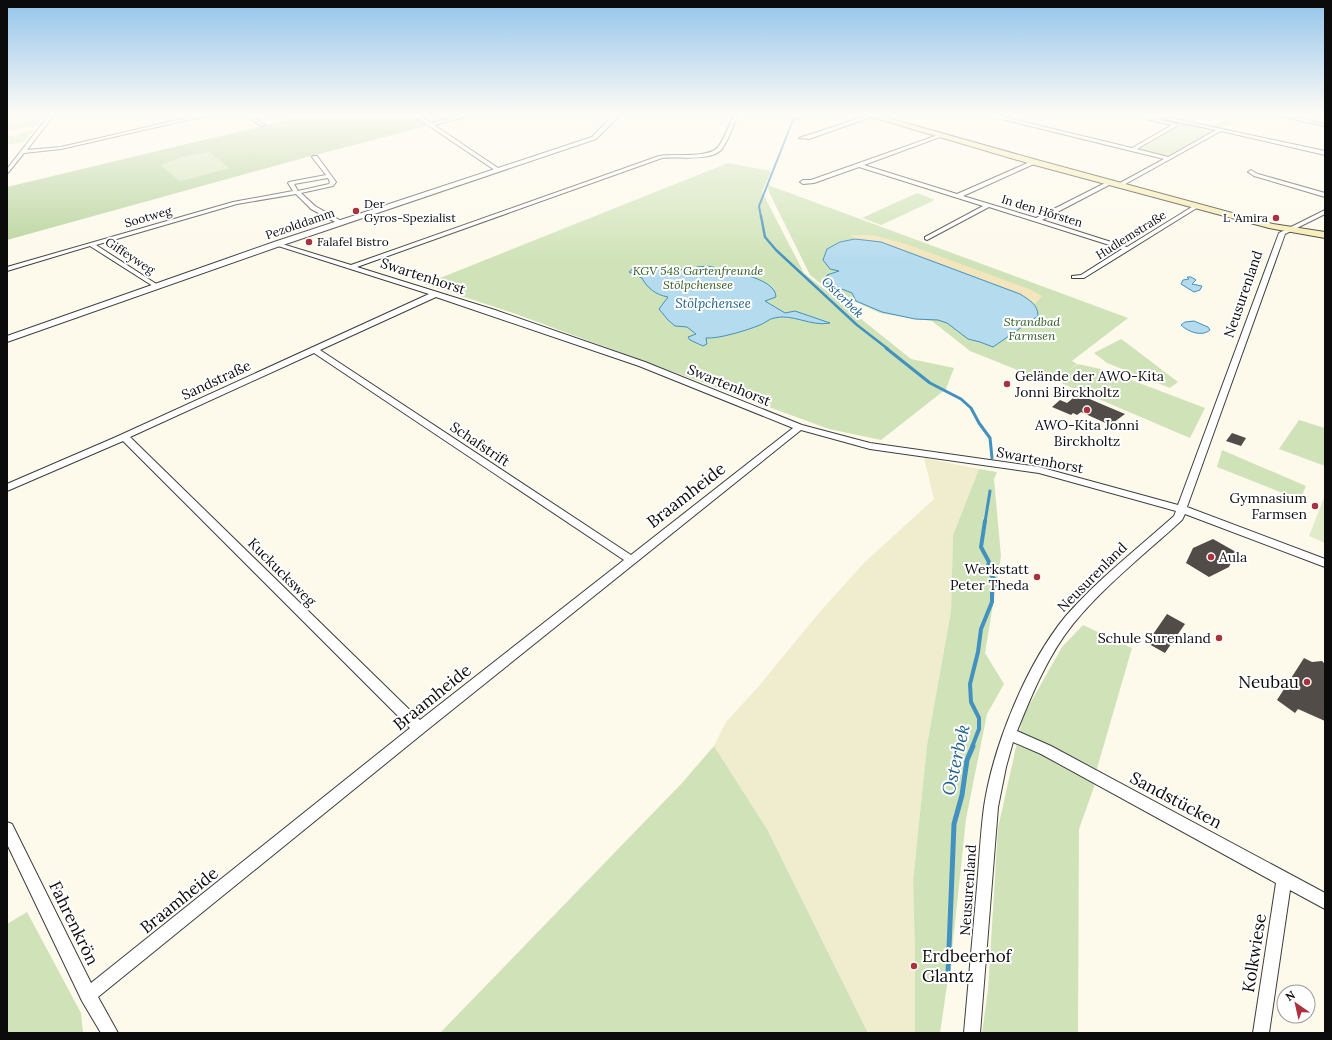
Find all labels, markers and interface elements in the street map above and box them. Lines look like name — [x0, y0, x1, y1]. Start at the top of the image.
street label: In den Hörsten — [1000, 191, 1084, 230]
place label: Der Gyros-Spezialist — [364, 196, 456, 225]
street label: Sootweg — [123, 203, 173, 230]
street label: Pezolddamm — [263, 205, 337, 242]
marker: Der Gyros-Spezialist — [351, 206, 361, 216]
street label: Hudlemstraße — [1093, 207, 1169, 262]
place label: L 'Amira — [1223, 210, 1268, 225]
marker: L 'Amira — [1271, 213, 1281, 223]
street label: Giffeyweg — [103, 234, 158, 277]
place label: Falafel Bistro — [317, 234, 389, 249]
marker: Falafel Bistro — [304, 237, 314, 247]
street label: Neusurenland — [1220, 248, 1266, 340]
street label: Swartenhorst — [378, 254, 468, 298]
park label: KGV 548 Gartenfreunde Stölpchensee — [633, 263, 764, 292]
water label: Osterbek — [818, 273, 868, 322]
water label: Stölpchensee — [675, 295, 751, 312]
park label: Strandbad Farmsen — [1004, 314, 1061, 343]
street label: Sandstraße — [179, 356, 254, 404]
street label: Swartenhorst — [685, 360, 774, 410]
place label: Gelände der AWO-Kita Jonni Birckholtz — [1014, 367, 1164, 401]
marker: Gelände der AWO-Kita Jonni Birckholtz — [1002, 379, 1012, 389]
marker: AWO-Kita Jonni Birckholtz — [1082, 405, 1092, 415]
place label: AWO-Kita Jonni Birckholtz — [1034, 416, 1139, 450]
street label: Schafstrift — [447, 418, 514, 471]
street label: Swartenhorst — [995, 443, 1086, 477]
street label: Braamheide — [642, 457, 730, 533]
place label: Gymnasium Farmsen — [1229, 489, 1307, 523]
marker: Gymnasium Farmsen — [1310, 501, 1320, 511]
street label: Kuckucksweg — [244, 534, 320, 610]
street label: Neusurenland — [1053, 538, 1131, 616]
place label: Aula — [1218, 548, 1247, 566]
marker: Aula — [1206, 552, 1216, 562]
place label: Werkstatt Peter Theda — [950, 560, 1030, 594]
marker: Werkstatt Peter Theda — [1032, 572, 1042, 582]
place label: Schule Surenland — [1098, 629, 1211, 647]
marker: Schule Surenland — [1214, 633, 1224, 643]
street label: Braamheide — [389, 659, 475, 735]
place label: Neubau — [1238, 671, 1299, 693]
marker: Neubau — [1302, 677, 1312, 687]
water label: Osterbek — [936, 722, 975, 798]
street label: Sandstücken — [1126, 767, 1226, 833]
street label: Neusurenland — [956, 844, 980, 936]
street label: Braamheide — [136, 862, 222, 938]
street label: Fahrenkrön — [44, 877, 104, 969]
street label: Kolkwiese — [1237, 912, 1271, 994]
place label: Erdbeerhof Glantz — [922, 945, 1013, 987]
marker: Erdbeerhof Glantz — [909, 961, 919, 971]
north arrow — [1276, 984, 1316, 1024]
text: N — [1283, 987, 1298, 1004]

